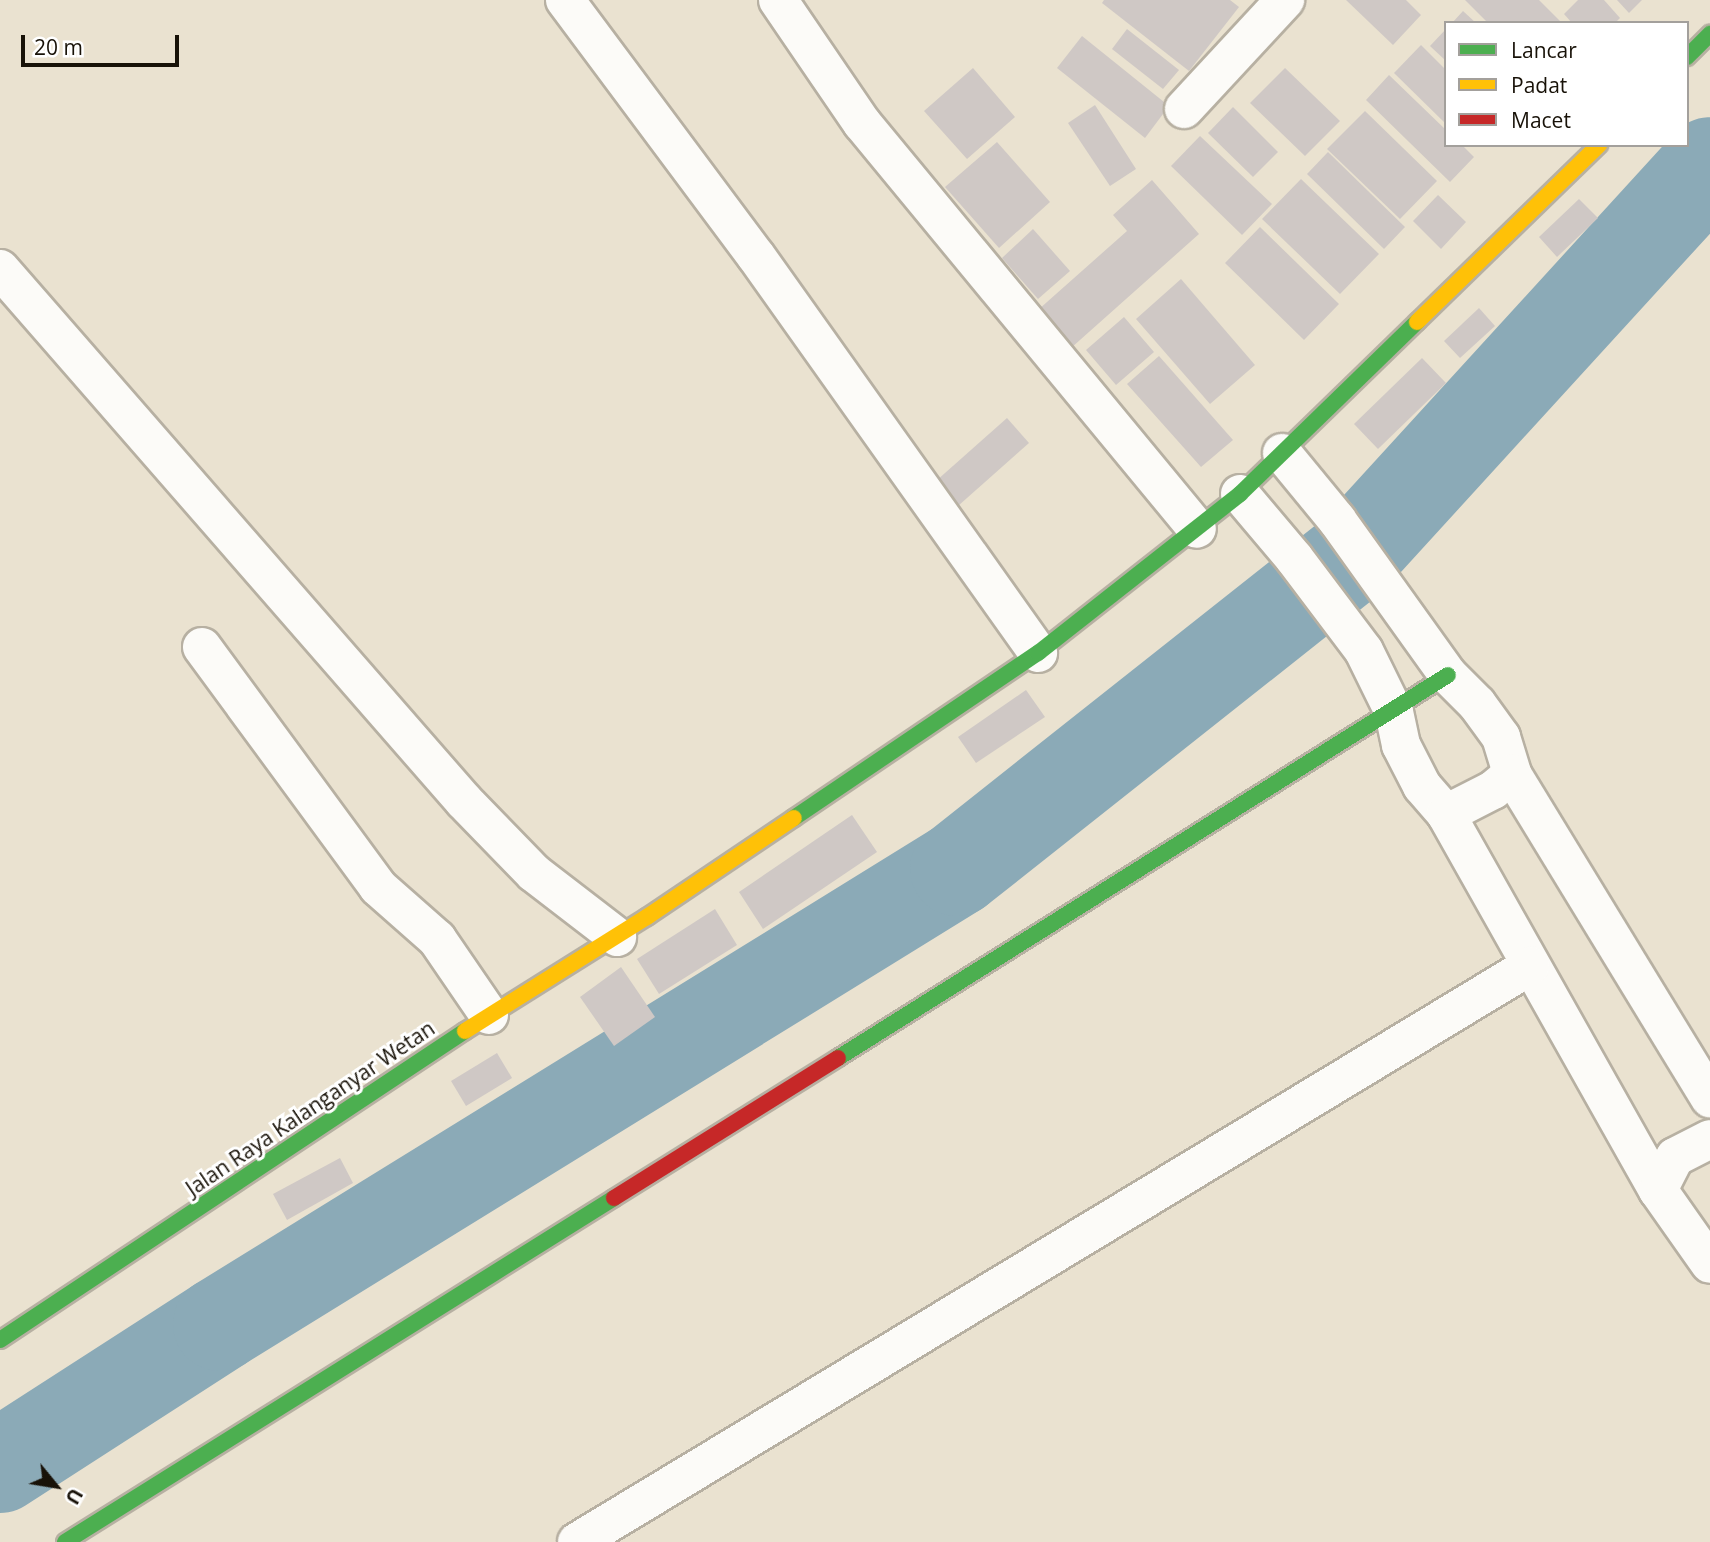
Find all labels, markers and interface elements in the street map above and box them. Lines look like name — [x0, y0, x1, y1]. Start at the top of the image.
scale bar — [24, 21, 182, 65]
legend — [1444, 21, 1689, 147]
text: 20 m — [34, 33, 83, 61]
text: Lancar — [1511, 36, 1577, 64]
text: Padat — [1511, 71, 1567, 99]
text: Macet — [1511, 106, 1571, 134]
street label: Jalan Raya Kalanganyar Wetan — [181, 1015, 439, 1201]
north arrow — [21, 1451, 91, 1521]
text: U — [59, 1484, 89, 1509]

